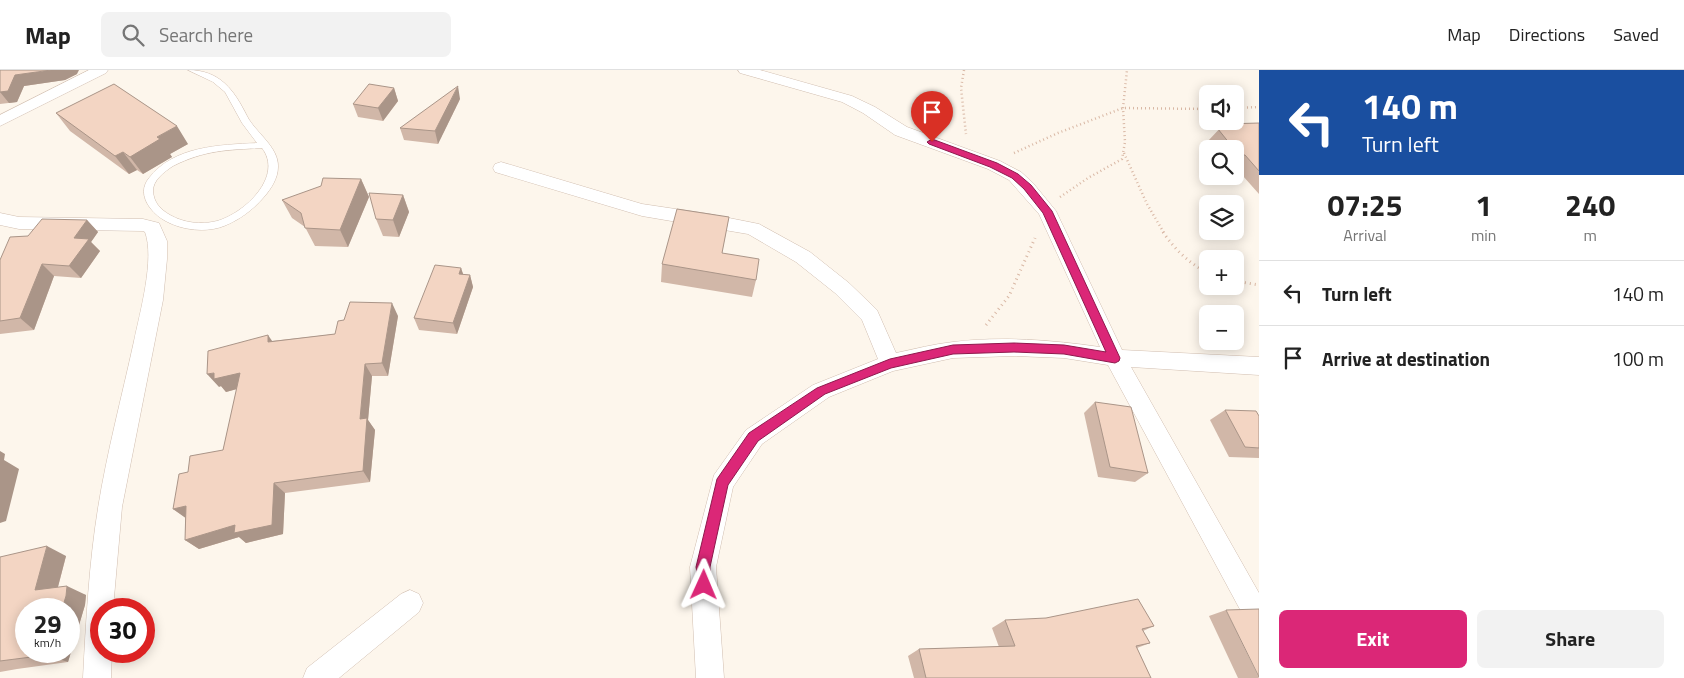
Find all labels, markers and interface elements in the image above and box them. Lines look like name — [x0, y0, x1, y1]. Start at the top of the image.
search box — [101, 12, 451, 57]
text: Map — [25, 17, 71, 53]
text: Search here — [159, 20, 253, 49]
icon: search — [119, 21, 147, 49]
text: Map — [1447, 21, 1481, 48]
text: Directions — [1509, 21, 1585, 48]
text: Saved — [1613, 21, 1659, 48]
text: 140 m — [1362, 79, 1458, 133]
map controls — [1199, 85, 1244, 350]
button: sound — [1199, 85, 1244, 130]
icon: left — [1279, 90, 1344, 155]
pin — [911, 91, 953, 142]
icon: arrive — [918, 98, 946, 126]
text: Turn left — [1362, 127, 1439, 161]
button: search — [1199, 140, 1244, 185]
text: 07:25 — [1328, 182, 1402, 228]
text: 1 — [1475, 182, 1492, 228]
text: 240 — [1565, 182, 1615, 228]
button: layers — [1199, 195, 1244, 240]
text: Arrival — [1343, 223, 1387, 247]
text: min — [1471, 223, 1496, 247]
text: m — [1584, 223, 1597, 247]
button: + — [1199, 250, 1244, 295]
icon: left — [1279, 279, 1307, 307]
text: Turn left — [1322, 279, 1392, 308]
text: 140 m — [1612, 279, 1664, 308]
button: − — [1199, 305, 1244, 350]
icon: arrive — [1279, 344, 1307, 372]
text: Arrive at destination — [1322, 344, 1490, 373]
text: 100 m — [1612, 344, 1664, 373]
position arrow — [677, 558, 729, 610]
speed limit sign: 30 — [90, 598, 155, 663]
text: 29 — [33, 605, 62, 643]
button: Exit — [1279, 610, 1467, 668]
button: Share — [1477, 610, 1664, 668]
text: km/h — [34, 633, 61, 652]

